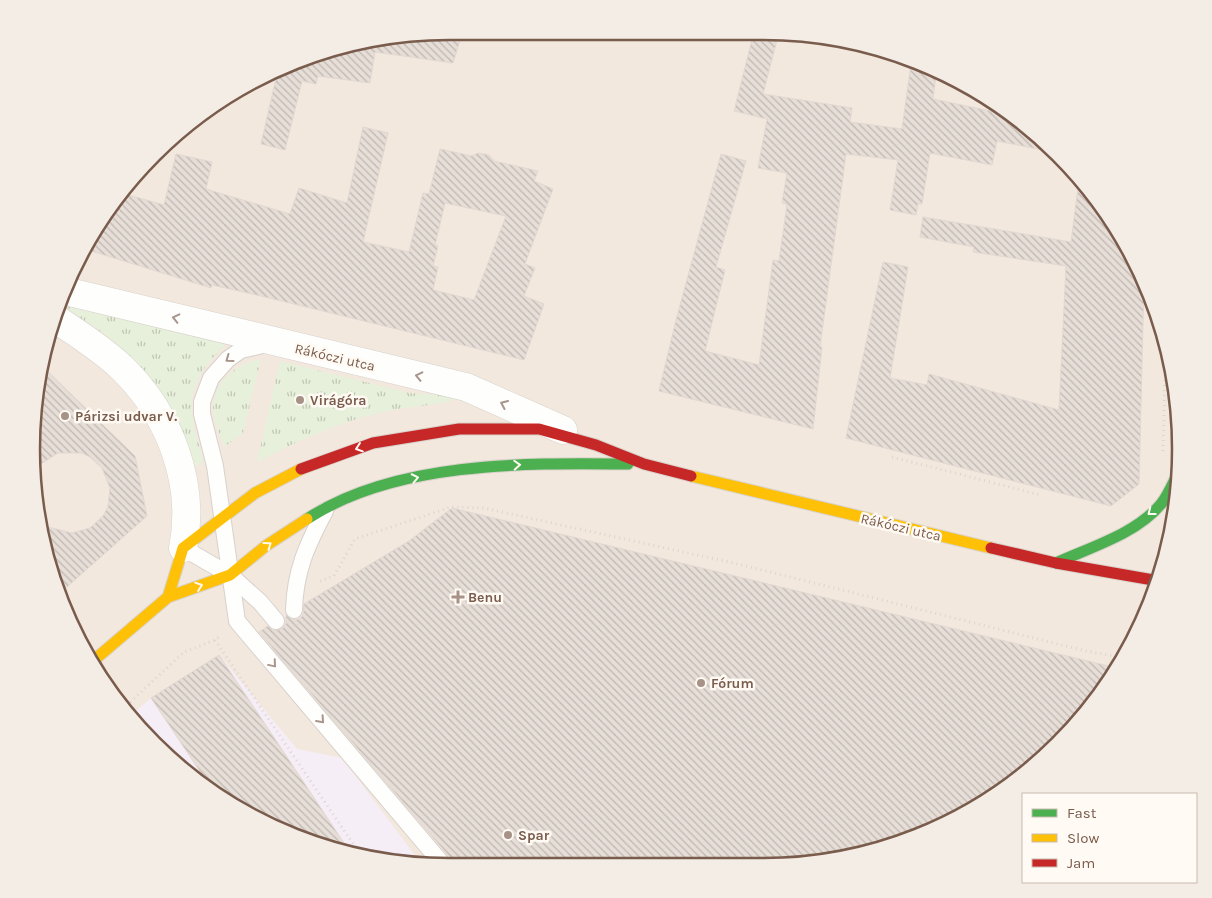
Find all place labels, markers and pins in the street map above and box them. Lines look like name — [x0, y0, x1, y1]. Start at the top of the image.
place label: Virágóra — [310, 392, 366, 409]
marker: Virágóra — [294, 394, 306, 406]
place label: Párizsi udvar V. — [75, 408, 177, 425]
marker: Párizsi udvar V. — [59, 410, 71, 422]
place label: Benu — [468, 589, 502, 606]
marker: Benu — [452, 591, 464, 603]
place label: Fórum — [711, 675, 754, 692]
marker: Fórum — [695, 677, 707, 689]
place label: Spar — [518, 827, 550, 844]
marker: Spar — [502, 829, 514, 841]

